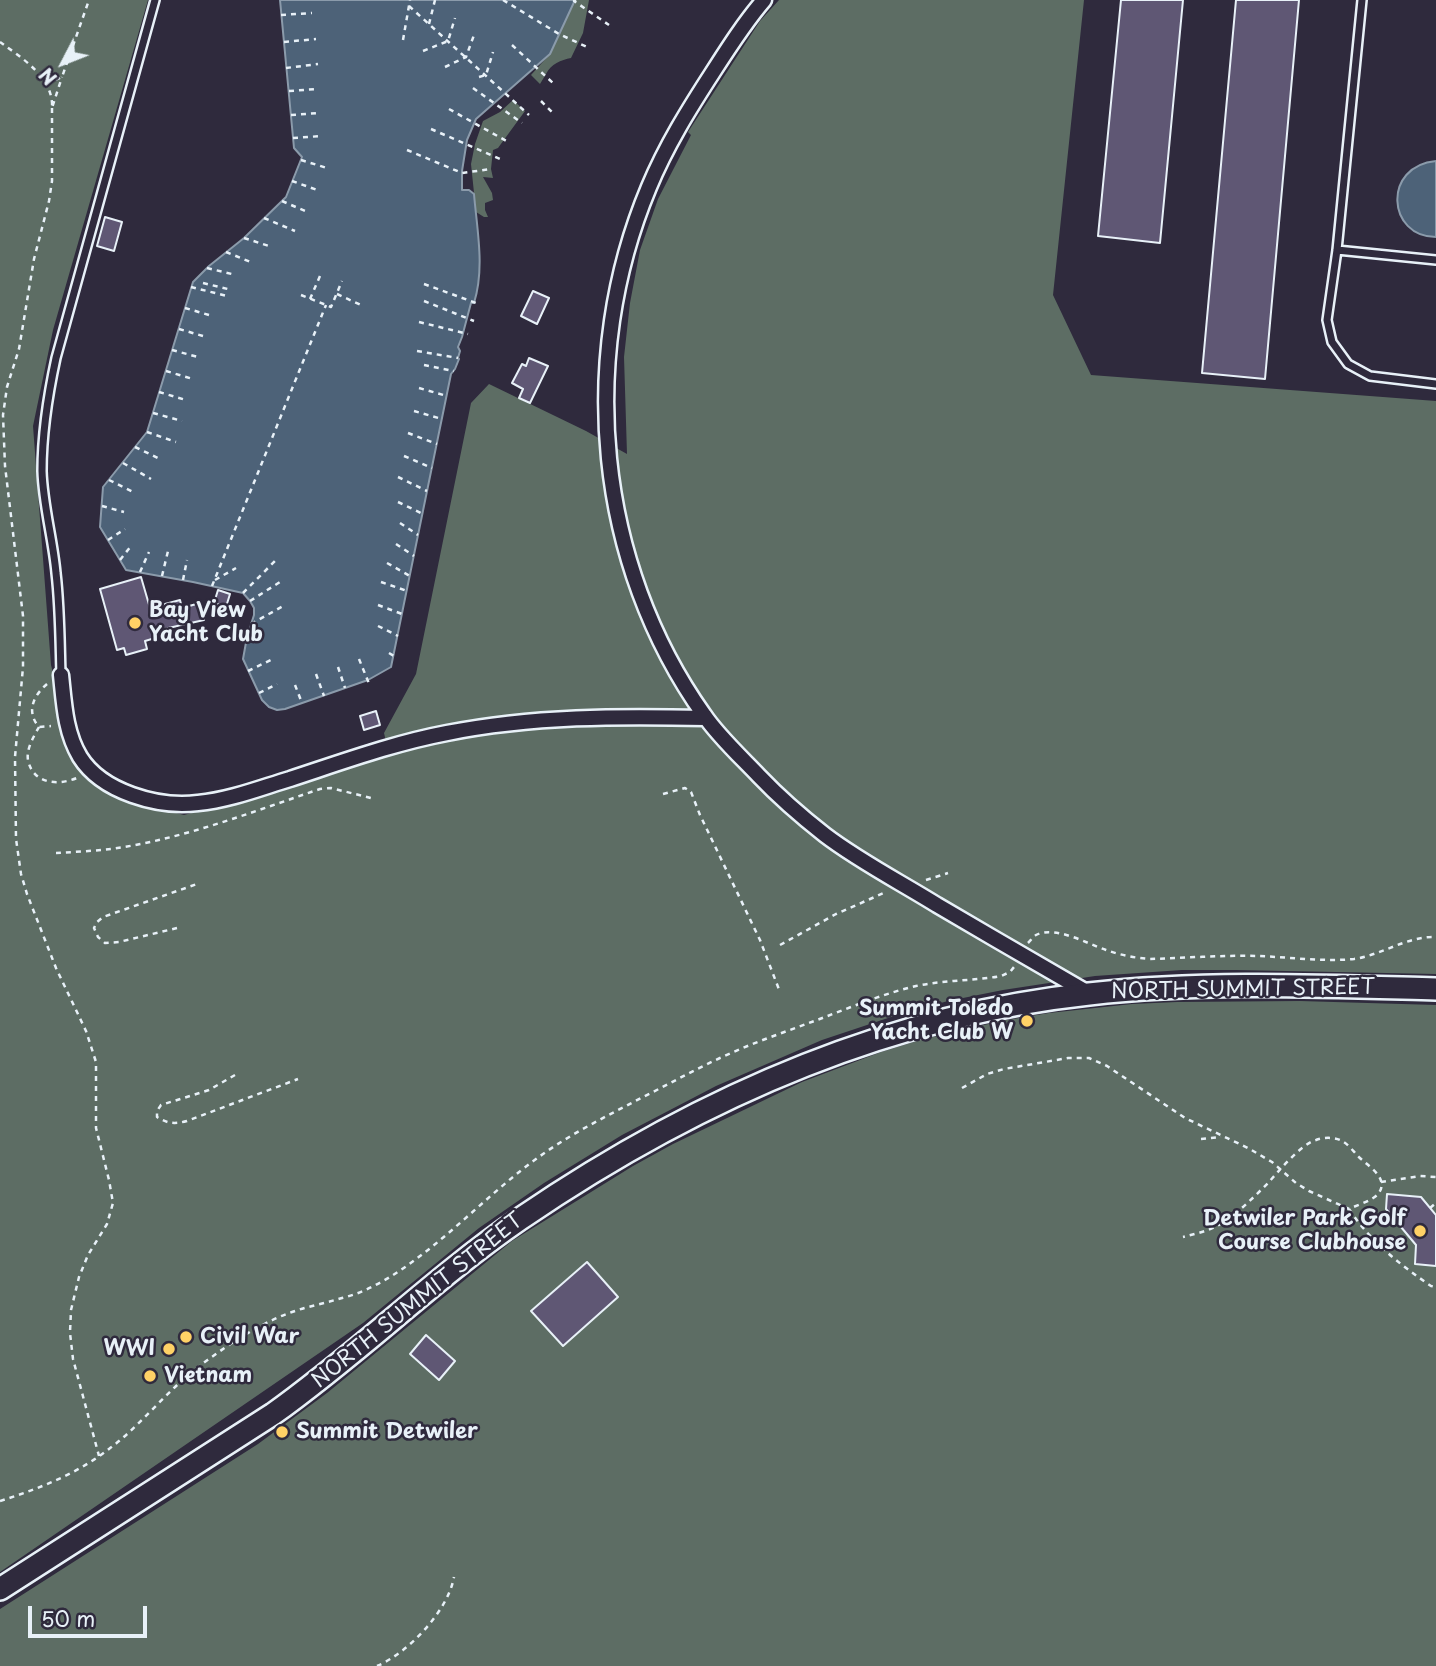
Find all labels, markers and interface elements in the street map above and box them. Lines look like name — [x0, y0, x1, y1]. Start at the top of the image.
north arrow — [28, 28, 98, 98]
text: N — [32, 62, 63, 92]
place label: Bay View Yacht Club — [149, 598, 263, 648]
marker: Bay View Yacht Club — [127, 615, 143, 631]
street label: NORTH SUMMIT STREET — [1111, 975, 1375, 1005]
place label: Summit Toledo Yacht Club W — [859, 996, 1013, 1046]
marker: Summit Toledo Yacht Club W — [1019, 1013, 1035, 1029]
place label: Detwiler Park Golf Course Clubhouse — [1203, 1206, 1406, 1256]
street label: NORTH SUMMIT STREET — [308, 1208, 528, 1394]
marker: Detwiler Park Golf Course Clubhouse — [1412, 1223, 1428, 1239]
place label: Civil War — [200, 1324, 299, 1350]
marker: Civil War — [178, 1329, 194, 1345]
place label: WWI — [104, 1336, 155, 1362]
marker: WWI — [161, 1341, 177, 1357]
place label: Vietnam — [164, 1363, 252, 1389]
marker: Vietnam — [142, 1368, 158, 1384]
place label: Summit Detwiler — [296, 1419, 478, 1445]
marker: Summit Detwiler — [274, 1424, 290, 1440]
scale bar — [32, 1592, 150, 1636]
text: 50 m — [41, 1602, 95, 1634]

